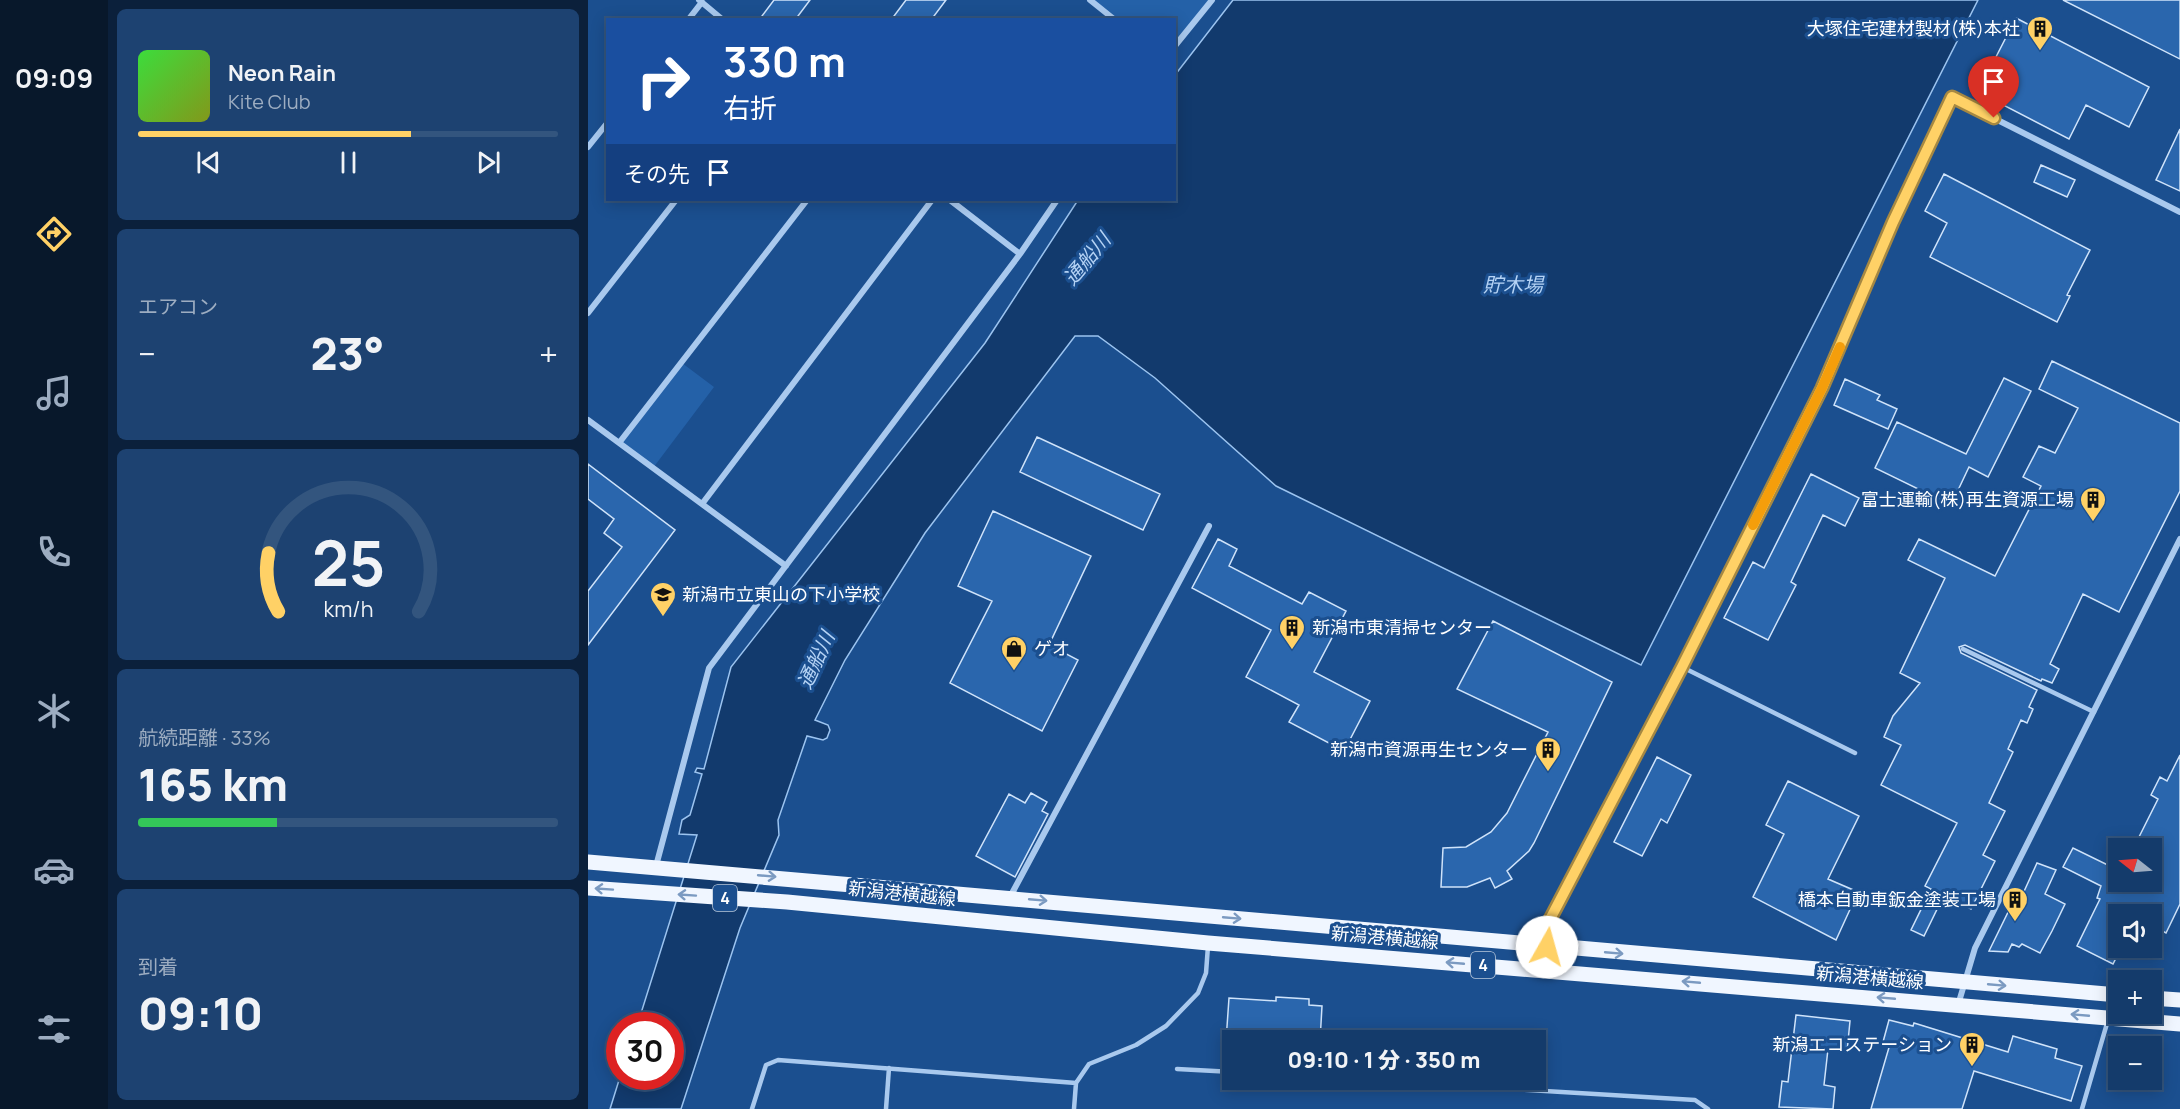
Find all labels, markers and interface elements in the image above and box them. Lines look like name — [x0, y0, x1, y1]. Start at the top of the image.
building icon: 大塚住宅建材製材(株)本社 — [2025, 14, 2055, 52]
place label: 大塚住宅建材製材(株)本社 — [1807, 16, 2020, 40]
text: 330 m — [723, 32, 846, 90]
icon: right — [624, 42, 702, 120]
pin — [1968, 56, 2019, 118]
text: Neon Rain — [228, 58, 336, 88]
text: 09:09 — [15, 59, 93, 96]
icon: arrive — [1977, 65, 2010, 98]
text: Kite Club — [228, 88, 311, 115]
text: 右折 — [723, 89, 777, 126]
icon: previous — [192, 146, 225, 179]
icon: pause — [332, 146, 365, 179]
icon: next — [472, 146, 505, 179]
icon: arrive — [702, 156, 735, 189]
text: その先 — [624, 159, 690, 189]
icon: directions — [33, 213, 75, 255]
water label: 通船川 — [1057, 225, 1118, 290]
water label: 貯木場 — [1483, 271, 1545, 298]
text: エアコン — [138, 293, 218, 320]
text: 23° — [310, 322, 384, 384]
text: − — [138, 331, 156, 376]
text: + — [539, 331, 558, 376]
icon: music — [33, 372, 75, 414]
building icon: 富士運輸(株)再生資源工場 — [2078, 485, 2108, 523]
place label: 富士運輸(株)再生資源工場 — [1861, 487, 2074, 511]
text: 25 — [311, 519, 385, 605]
icon: phone — [33, 531, 75, 573]
school or university icon: 新潟市立東山の下小学校 — [648, 580, 678, 618]
place label: 新潟市立東山の下小学校 — [682, 582, 880, 606]
text: km/h — [323, 594, 373, 623]
building icon: 新潟市東清掃センター — [1277, 613, 1307, 651]
place label: 新潟市東清掃センター — [1312, 615, 1492, 639]
water label: 通船川 — [791, 625, 841, 693]
shop icon: ゲオ — [999, 634, 1029, 672]
place label: ゲオ — [1034, 636, 1070, 660]
icon: climate — [33, 690, 75, 732]
text: 航続距離 · 33% — [138, 724, 271, 751]
building icon: 新潟市資源再生センター — [1533, 735, 1563, 773]
place label: 新潟市資源再生センター — [1330, 737, 1528, 761]
text: 165 km — [138, 753, 288, 815]
north arrow — [2108, 838, 2162, 892]
map controls — [2108, 838, 2162, 1090]
icon: car — [33, 849, 75, 891]
one-way arrow — [757, 871, 777, 882]
street label: 新潟港横越線 — [847, 875, 957, 911]
one-way arrow — [595, 883, 615, 894]
road number: 4 — [713, 885, 737, 911]
building icon: 橋本自動車鈑金塗装工場 — [2000, 885, 2030, 923]
place label: 橋本自動車鈑金塗装工場 — [1798, 887, 1996, 911]
one-way arrow — [678, 889, 697, 900]
one-way arrow — [1027, 895, 1047, 906]
button: sound — [2108, 904, 2162, 958]
one-way arrow — [1221, 913, 1241, 924]
position arrow — [1515, 915, 1579, 979]
street label: 新潟港横越線 — [1330, 920, 1440, 954]
one-way arrow — [1604, 948, 1624, 959]
road number: 4 — [1471, 952, 1495, 978]
text: 到着 — [138, 953, 178, 980]
one-way arrow — [1446, 957, 1466, 968]
street label: 新潟港横越線 — [1815, 960, 1925, 994]
button: + — [2108, 970, 2162, 1024]
one-way arrow — [1682, 976, 1702, 987]
one-way arrow — [1987, 980, 2006, 991]
text: 09:10 — [138, 982, 263, 1044]
one-way arrow — [1876, 993, 1896, 1004]
icon: filters — [33, 1008, 75, 1050]
one-way arrow — [2070, 1009, 2090, 1020]
speed limit sign: 30 — [606, 1012, 684, 1090]
building icon: 新潟エコステーション — [1957, 1030, 1987, 1068]
place label: 新潟エコステーション — [1772, 1032, 1952, 1056]
button: − — [2108, 1036, 2162, 1090]
text: 09:10 · 1 分 · 350 m — [1288, 1045, 1480, 1075]

